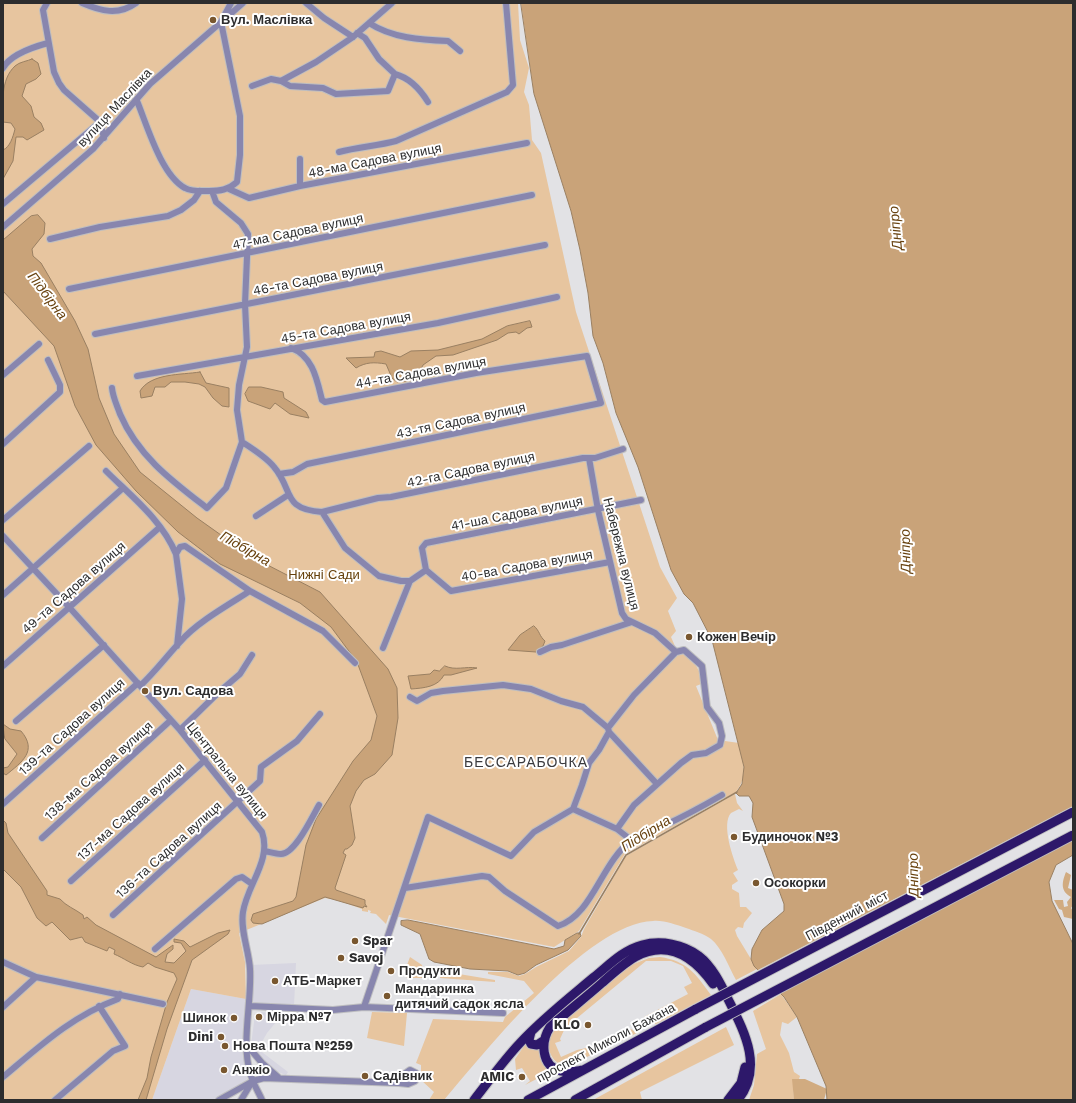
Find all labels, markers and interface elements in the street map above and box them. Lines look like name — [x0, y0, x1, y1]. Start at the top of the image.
place label: Вул. Маслівка — [221, 12, 312, 28]
marker: Вул. Маслівка — [208, 15, 218, 25]
street label: вулиця Маслівка — [75, 65, 155, 151]
street label: 48-ма Садова вулиця — [307, 140, 443, 182]
water label: Дніпро — [886, 205, 906, 251]
street label: 47-ма Садова вулиця — [231, 211, 365, 253]
street label: 46-та Садова вулиця — [252, 259, 384, 299]
water label: Підбірна — [24, 269, 70, 323]
street label: 45-та Садова вулиця — [280, 309, 412, 347]
street label: 44-та Садова вулиця — [355, 354, 487, 392]
street label: 43-тя Садова вулиця — [395, 400, 527, 442]
street label: 42-га Садова вулиця — [406, 449, 536, 491]
street label: 41-ша Садова вулиця — [450, 494, 584, 534]
street label: Набережна вулиця — [600, 496, 642, 612]
water label: Підбірна — [217, 528, 273, 570]
water label: Дніпро — [897, 529, 915, 573]
street label: 49-та Садова вулиця — [19, 539, 129, 637]
street label: 40-ва Садова вулиця — [460, 547, 594, 585]
park label: Нижні Сади — [288, 567, 360, 583]
place label: Кожен Вечір — [697, 629, 776, 645]
marker: Кожен Вечір — [684, 632, 694, 642]
street label: 139-та Садова вулиця — [16, 675, 128, 779]
place label: Вул. Садова — [153, 683, 233, 699]
marker: Вул. Садова — [140, 686, 150, 696]
street label: 138-ма Садова вулиця — [42, 718, 156, 824]
street label: Центральна вулиця — [183, 720, 271, 822]
district label: БЕССАРАБОЧКА — [464, 755, 588, 771]
street label: 137-ма Садова вулиця — [74, 760, 188, 864]
street label: 136-та Садова вулиця — [113, 798, 225, 902]
water label: Підбірна — [618, 812, 674, 856]
place label: Будиночок №3 — [742, 829, 838, 845]
marker: Будиночок №3 — [729, 832, 739, 842]
water label: Дніпро — [905, 853, 923, 897]
place label: Осокорки — [764, 875, 826, 891]
marker: Осокорки — [751, 878, 761, 888]
street label: Південний міст — [803, 888, 891, 944]
place label: Spar — [363, 933, 393, 949]
marker: Spar — [350, 936, 360, 946]
place label: Savoj — [349, 950, 383, 966]
marker: Savoj — [336, 953, 346, 963]
place label: Продукти — [399, 963, 461, 979]
marker: Продукти — [386, 966, 396, 976]
place label: АТБ-Маркет — [283, 973, 362, 989]
marker: АТБ-Маркет — [270, 976, 280, 986]
place label: Мандаринка дитячий садок ясла — [395, 981, 524, 1012]
marker: Мандаринка дитячий садок ясла — [382, 991, 392, 1001]
street label: проспект Миколи Бажана — [534, 1000, 678, 1086]
place label: Мірра №7 — [267, 1009, 331, 1025]
place label: Шинок — [183, 1010, 226, 1026]
marker: Мірра №7 — [254, 1012, 264, 1022]
marker: Шинок — [229, 1013, 239, 1023]
place label: KLO — [554, 1017, 580, 1033]
marker: KLO — [583, 1020, 593, 1030]
place label: Dini — [188, 1029, 213, 1045]
marker: Dini — [216, 1032, 226, 1042]
place label: Нова Пошта №259 — [233, 1038, 353, 1054]
marker: Нова Пошта №259 — [220, 1041, 230, 1051]
place label: Анжіо — [232, 1062, 270, 1078]
marker: Анжіо — [219, 1065, 229, 1075]
place label: Садівник — [373, 1068, 432, 1084]
place label: AMIC — [480, 1069, 514, 1085]
marker: Садівник — [360, 1071, 370, 1081]
marker: AMIC — [517, 1072, 527, 1082]

